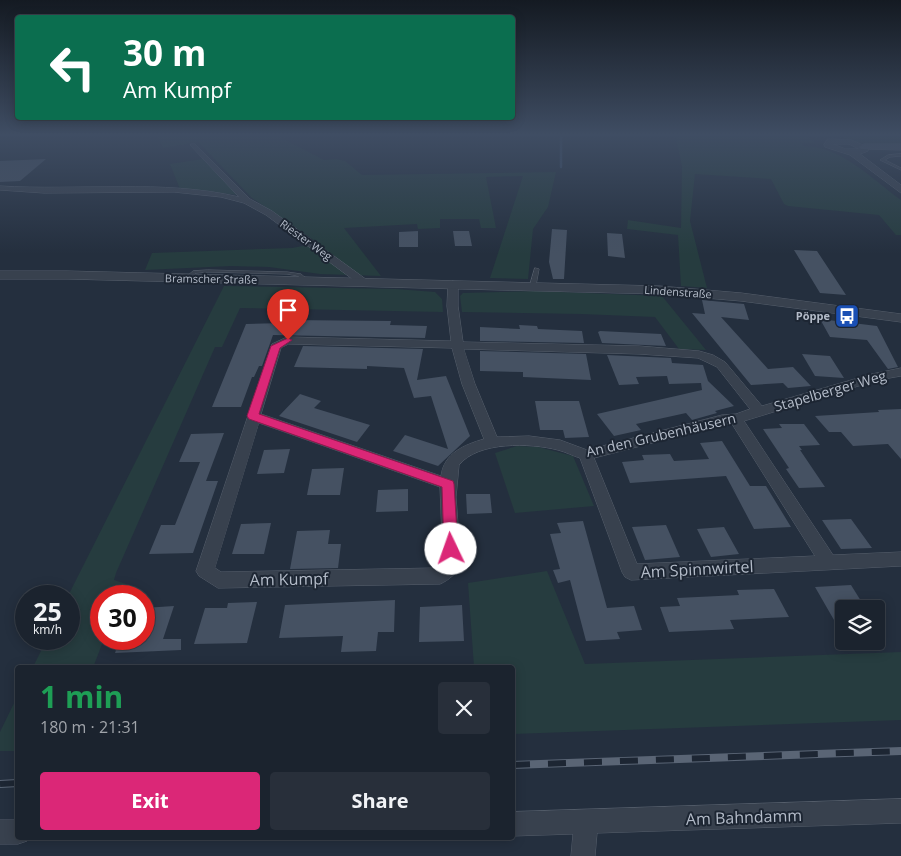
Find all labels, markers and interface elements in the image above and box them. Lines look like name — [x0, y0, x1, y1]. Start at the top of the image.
text: 30 m — [123, 29, 206, 76]
icon: left — [40, 35, 105, 100]
text: Am Kumpf — [123, 74, 231, 104]
street label: Riester Weg — [277, 216, 335, 264]
street label: Bramscher Straße — [165, 270, 257, 287]
street label: Lindenstraße — [644, 282, 712, 301]
pin — [267, 289, 309, 340]
icon: arrive — [274, 296, 302, 324]
bus stop icon: Pöppe — [834, 303, 860, 329]
place label: Pöppe — [796, 308, 830, 323]
street label: Stapelberger Weg — [772, 365, 888, 416]
street label: An den Grubenhäusern — [584, 408, 738, 461]
position arrow — [424, 522, 476, 574]
street label: Am Spinnwirtel — [640, 555, 754, 583]
street label: Am Kumpf — [249, 567, 330, 591]
speed limit sign: 30 — [90, 585, 155, 650]
text: 25 — [33, 594, 62, 628]
map controls — [835, 600, 885, 650]
button: layers — [835, 600, 885, 650]
text: km/h — [33, 621, 62, 638]
text: 1 min — [40, 676, 123, 717]
button: close — [438, 682, 490, 734]
text: 180 m · 21:31 — [40, 716, 140, 738]
button: Exit — [40, 772, 260, 830]
button: Share — [270, 772, 490, 830]
street label: Am Bahndamm — [686, 804, 802, 830]

